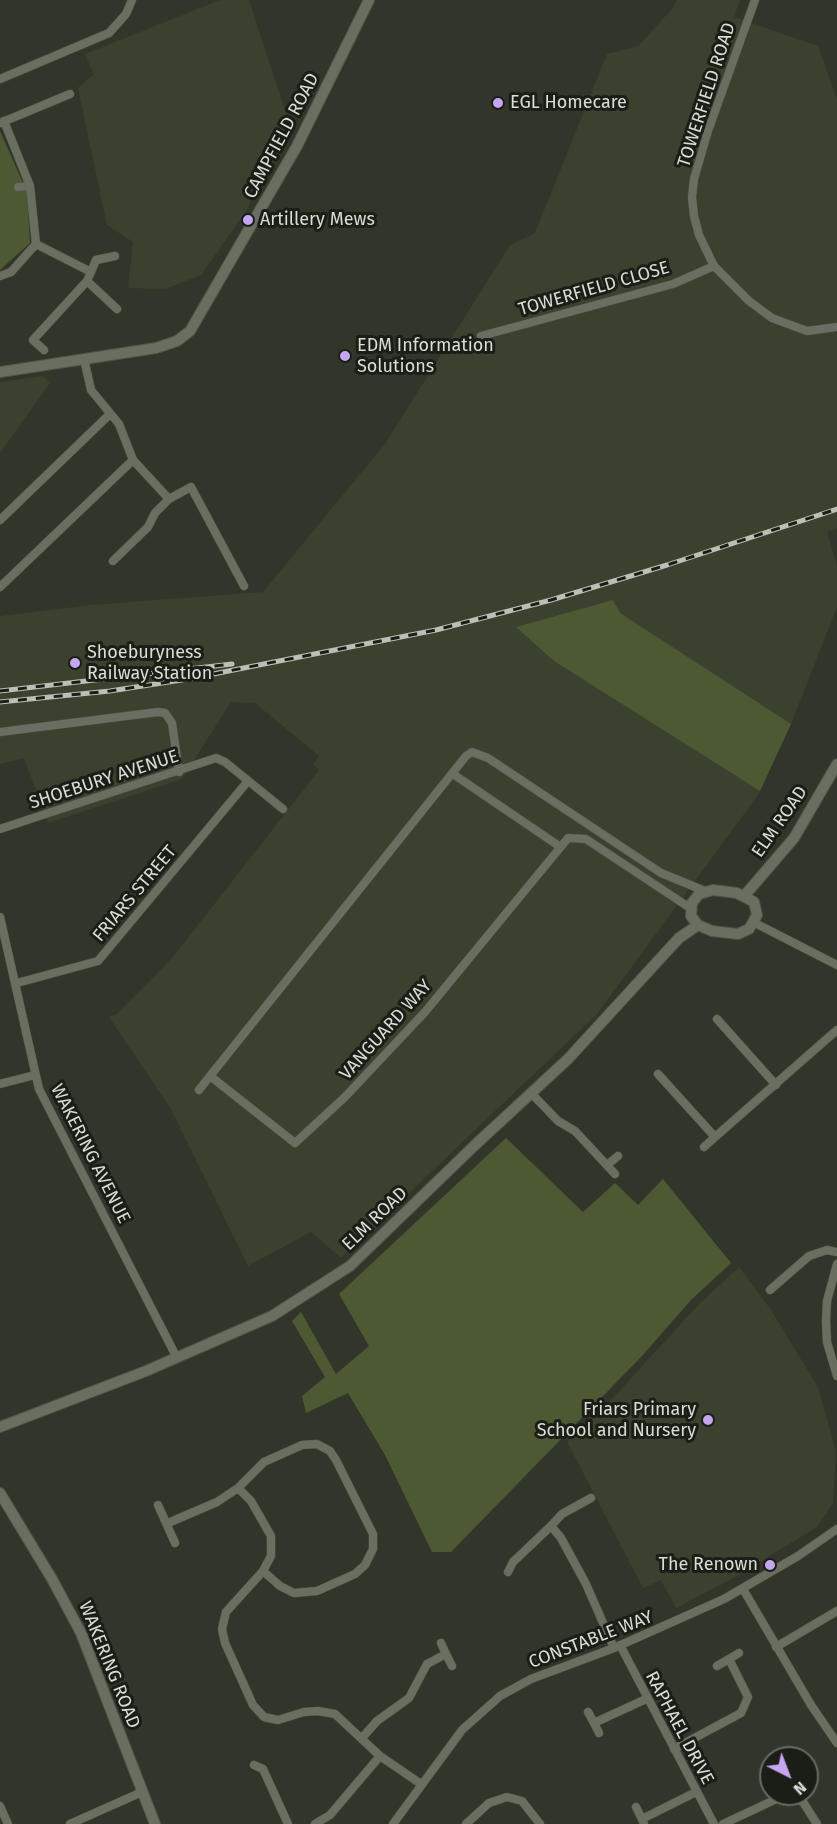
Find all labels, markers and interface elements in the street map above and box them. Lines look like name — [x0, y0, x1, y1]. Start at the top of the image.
street label: TOWERFIELD ROAD — [673, 20, 741, 170]
street label: CAMPFIELD ROAD — [240, 70, 324, 202]
place label: EGL Homecare — [510, 92, 627, 114]
marker: EGL Homecare — [491, 96, 505, 110]
place label: Artillery Mews — [260, 209, 375, 231]
marker: Artillery Mews — [241, 213, 255, 227]
street label: TOWERFIELD CLOSE — [516, 257, 672, 321]
place label: EDM Information Solutions — [357, 335, 494, 378]
marker: EDM Information Solutions — [338, 349, 352, 363]
place label: Shoeburyness Railway Station — [87, 642, 212, 684]
marker: Shoeburyness Railway Station — [68, 656, 82, 670]
street label: SHOEBURY AVENUE — [27, 746, 181, 814]
street label: ELM ROAD — [748, 782, 812, 862]
street label: FRIARS STREET — [89, 842, 181, 946]
street label: VANGUARD WAY — [335, 976, 437, 1084]
street label: WAKERING AVENUE — [46, 1081, 134, 1227]
street label: ELM ROAD — [338, 1183, 412, 1255]
place label: Friars Primary School and Nursery — [537, 1399, 696, 1442]
marker: Friars Primary School and Nursery — [701, 1413, 715, 1427]
place label: The Renown — [659, 1554, 758, 1576]
marker: The Renown — [763, 1558, 777, 1572]
street label: WAKERING ROAD — [74, 1598, 144, 1732]
street label: CONSTABLE WAY — [526, 1606, 656, 1674]
street label: RAPHAEL DRIVE — [640, 1668, 718, 1788]
north arrow — [759, 1746, 819, 1806]
text: N — [790, 1778, 810, 1799]

